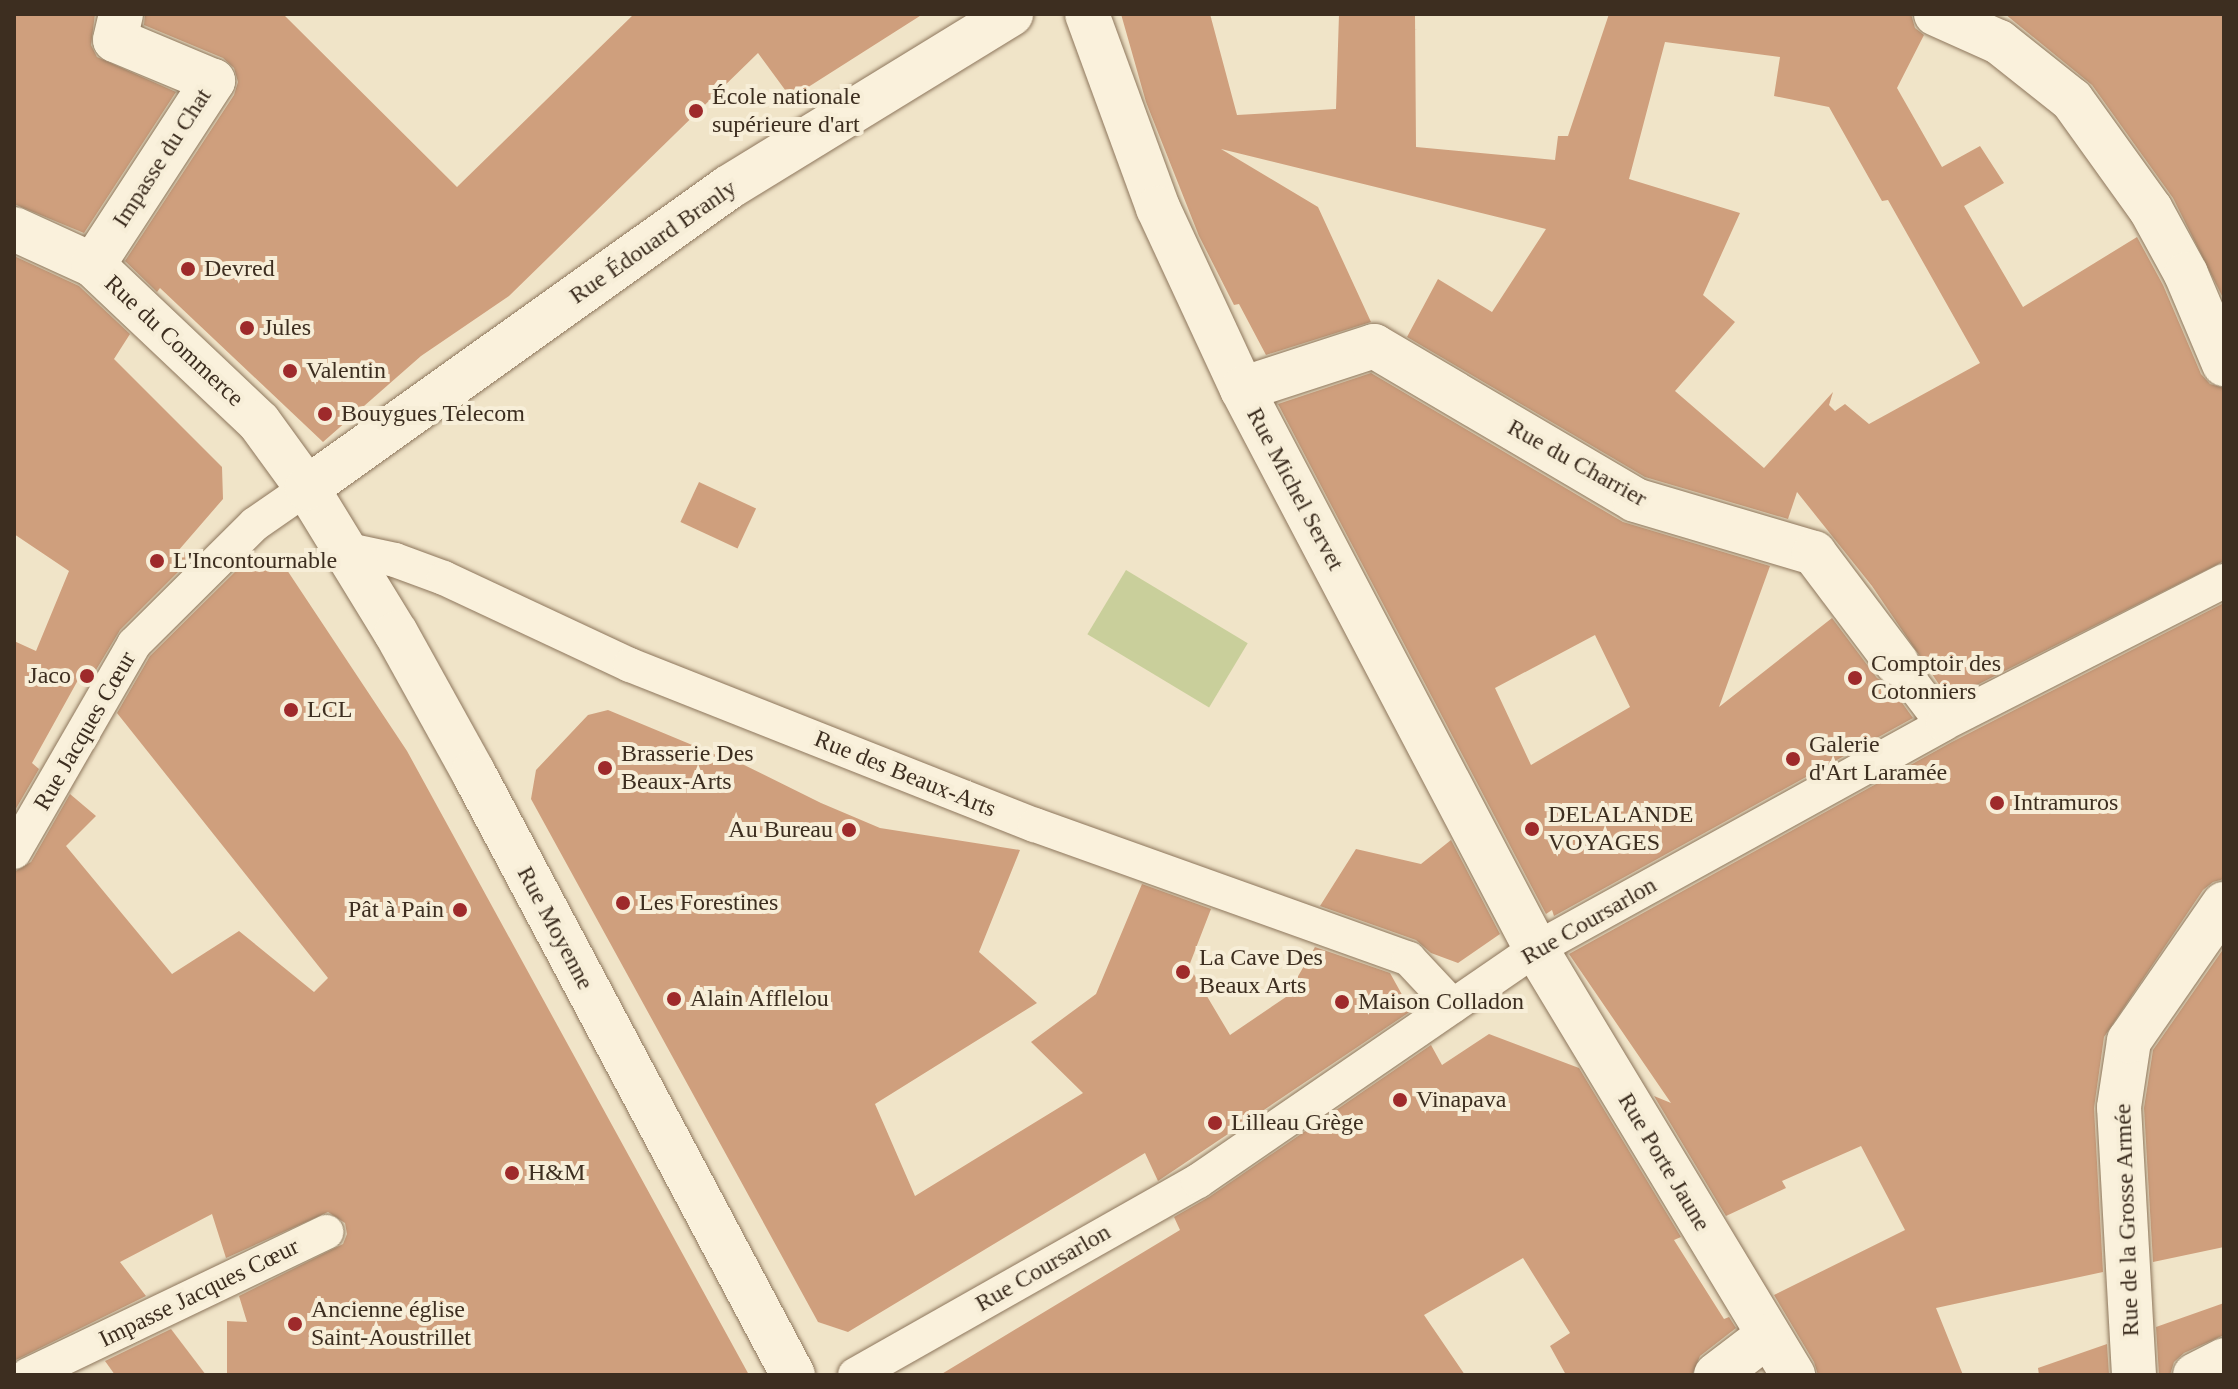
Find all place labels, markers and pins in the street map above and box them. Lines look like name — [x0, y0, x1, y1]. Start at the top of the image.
place label: École nationale supérieure d'art — [712, 83, 861, 139]
marker: École nationale supérieure d'art — [687, 102, 705, 120]
place label: Devred — [204, 255, 275, 283]
marker: Devred — [179, 260, 197, 278]
place label: Jules — [263, 314, 311, 342]
marker: Jules — [238, 319, 256, 337]
place label: Valentin — [306, 357, 386, 385]
marker: Valentin — [281, 362, 299, 380]
place label: Bouygues Telecom — [341, 400, 525, 428]
marker: Bouygues Telecom — [316, 405, 334, 423]
place label: L'Incontournable — [173, 547, 337, 575]
marker: L'Incontournable — [148, 552, 166, 570]
place label: Comptoir des Cotonniers — [1871, 650, 2001, 706]
place label: Jaco — [28, 662, 71, 690]
marker: Jaco — [78, 667, 96, 685]
marker: Comptoir des Cotonniers — [1846, 669, 1864, 687]
place label: LCL — [307, 696, 352, 724]
marker: LCL — [282, 701, 300, 719]
place label: Galerie d'Art Laramée — [1809, 731, 1947, 787]
place label: Brasserie Des Beaux-Arts — [621, 740, 754, 796]
marker: Galerie d'Art Laramée — [1784, 750, 1802, 768]
marker: Brasserie Des Beaux-Arts — [596, 759, 614, 777]
place label: Intramuros — [2013, 789, 2118, 817]
marker: Intramuros — [1988, 794, 2006, 812]
place label: DELALANDE VOYAGES — [1548, 801, 1693, 857]
place label: Au Bureau — [728, 816, 833, 844]
marker: DELALANDE VOYAGES — [1523, 820, 1541, 838]
marker: Au Bureau — [840, 821, 858, 839]
place label: Les Forestines — [639, 889, 778, 917]
marker: Les Forestines — [614, 894, 632, 912]
place label: Pât à Pain — [348, 896, 444, 924]
marker: Pât à Pain — [451, 901, 469, 919]
place label: La Cave Des Beaux Arts — [1199, 944, 1323, 1000]
marker: La Cave Des Beaux Arts — [1174, 963, 1192, 981]
place label: Alain Afflelou — [690, 985, 830, 1013]
place label: Maison Colladon — [1358, 988, 1524, 1016]
marker: Alain Afflelou — [665, 990, 683, 1008]
marker: Maison Colladon — [1333, 993, 1351, 1011]
place label: Vinapava — [1416, 1086, 1507, 1114]
marker: Vinapava — [1391, 1091, 1409, 1109]
place label: Lilleau Grège — [1231, 1109, 1364, 1137]
marker: Lilleau Grège — [1206, 1114, 1224, 1132]
place label: H&M — [528, 1159, 585, 1187]
marker: H&M — [503, 1164, 521, 1182]
place label: Ancienne église Saint-Aoustrillet — [311, 1296, 471, 1352]
marker: Ancienne église Saint-Aoustrillet — [286, 1315, 304, 1333]

